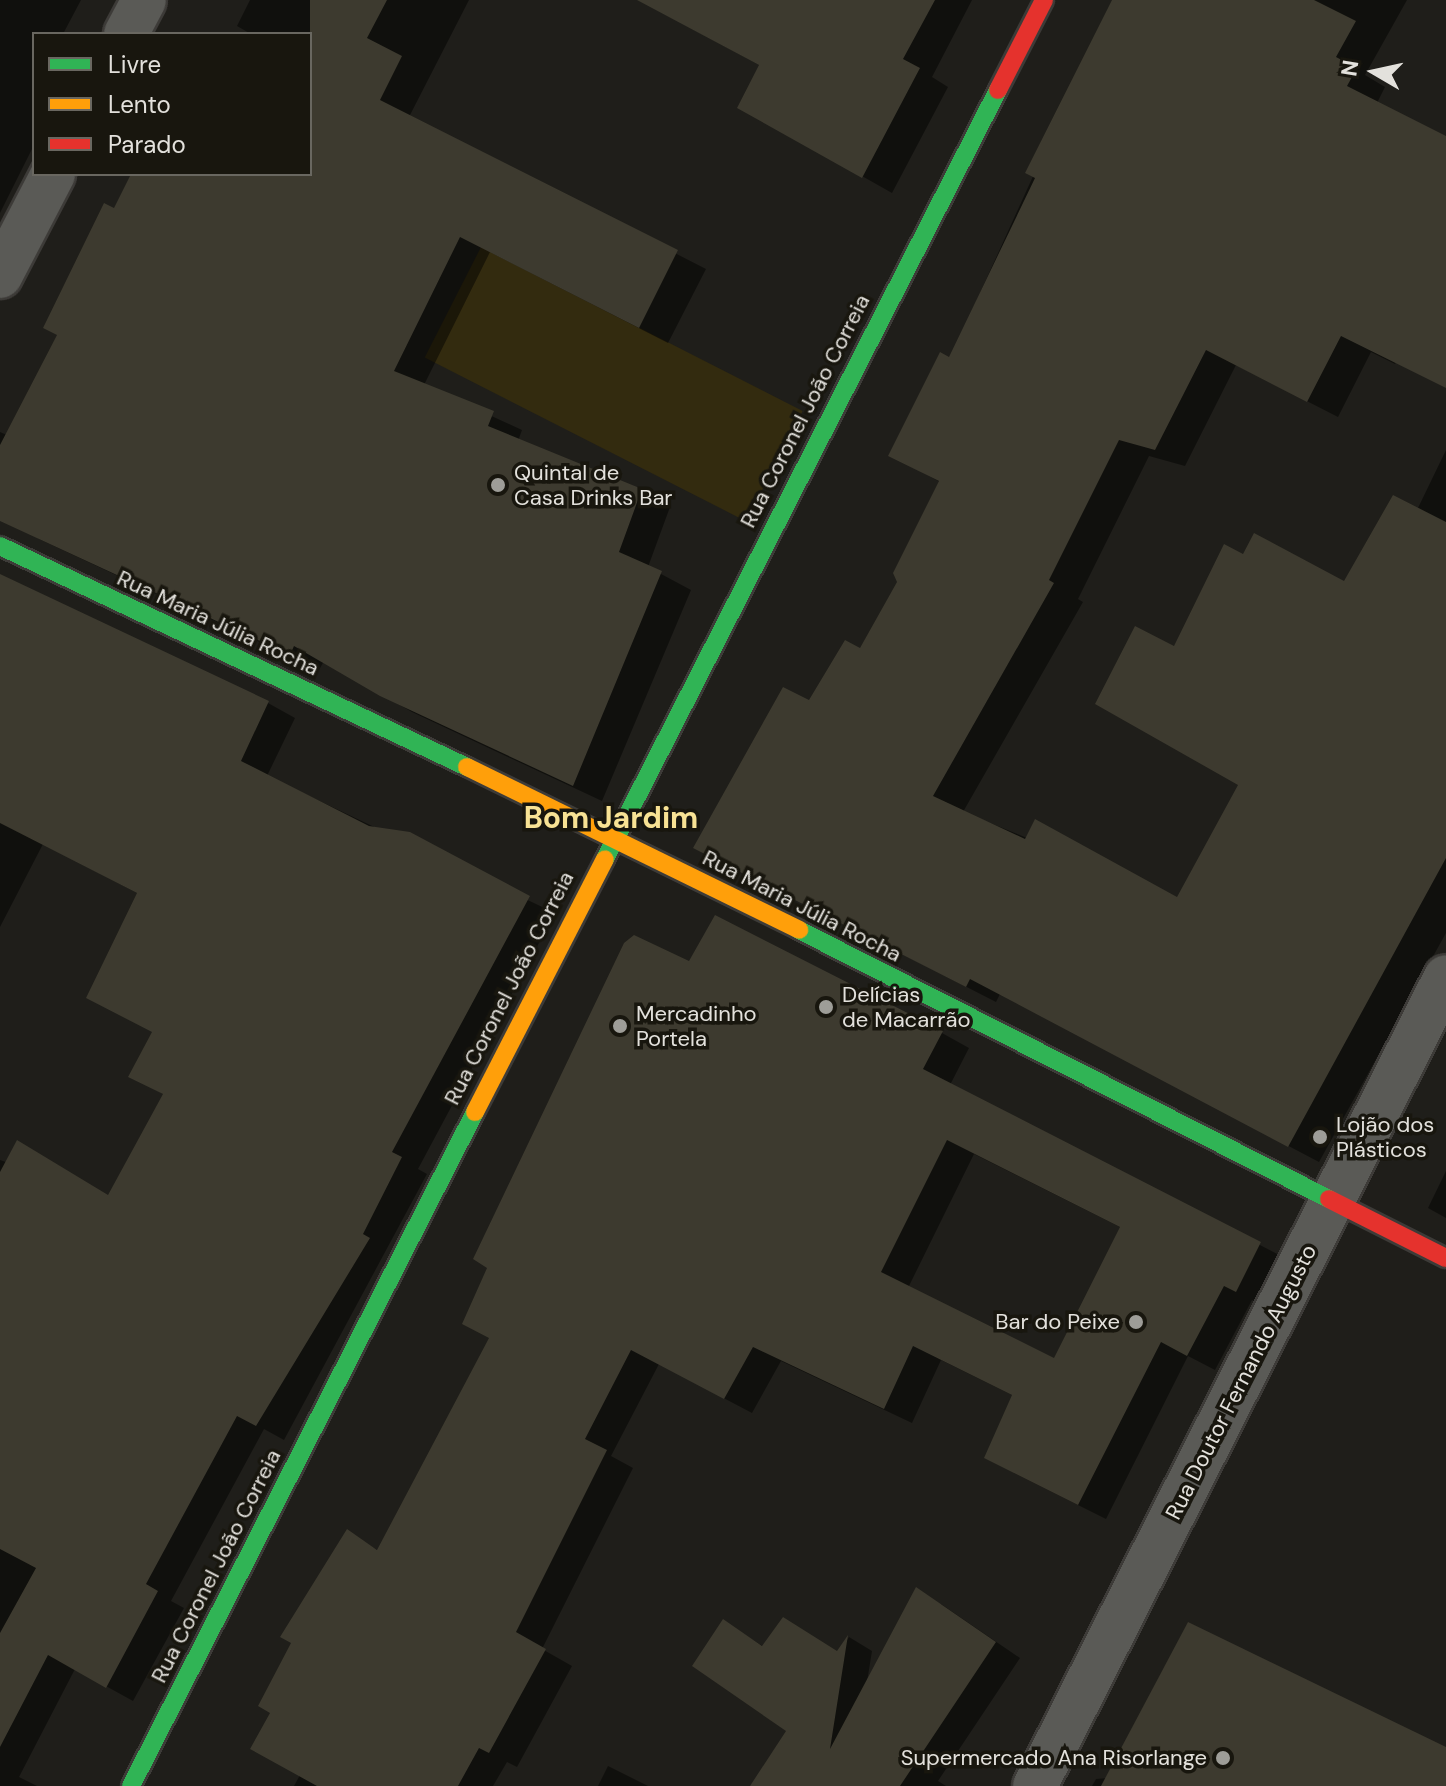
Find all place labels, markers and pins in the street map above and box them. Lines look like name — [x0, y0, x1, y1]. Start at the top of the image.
place label: Quintal de Casa Drinks Bar — [514, 459, 673, 510]
marker: Quintal de Casa Drinks Bar — [489, 476, 507, 494]
place label: Delícias de Macarrão — [842, 981, 970, 1032]
marker: Delícias de Macarrão — [817, 998, 835, 1016]
place label: Mercadinho Portela — [636, 1000, 757, 1052]
marker: Mercadinho Portela — [611, 1017, 629, 1035]
place label: Lojão dos Plásticos — [1336, 1111, 1434, 1162]
marker: Lojão dos Plásticos — [1311, 1128, 1329, 1146]
place label: Bar do Peixe — [995, 1309, 1120, 1335]
marker: Bar do Peixe — [1127, 1313, 1145, 1331]
place label: Supermercado Ana Risorlange — [901, 1745, 1207, 1771]
marker: Supermercado Ana Risorlange — [1214, 1749, 1232, 1767]

